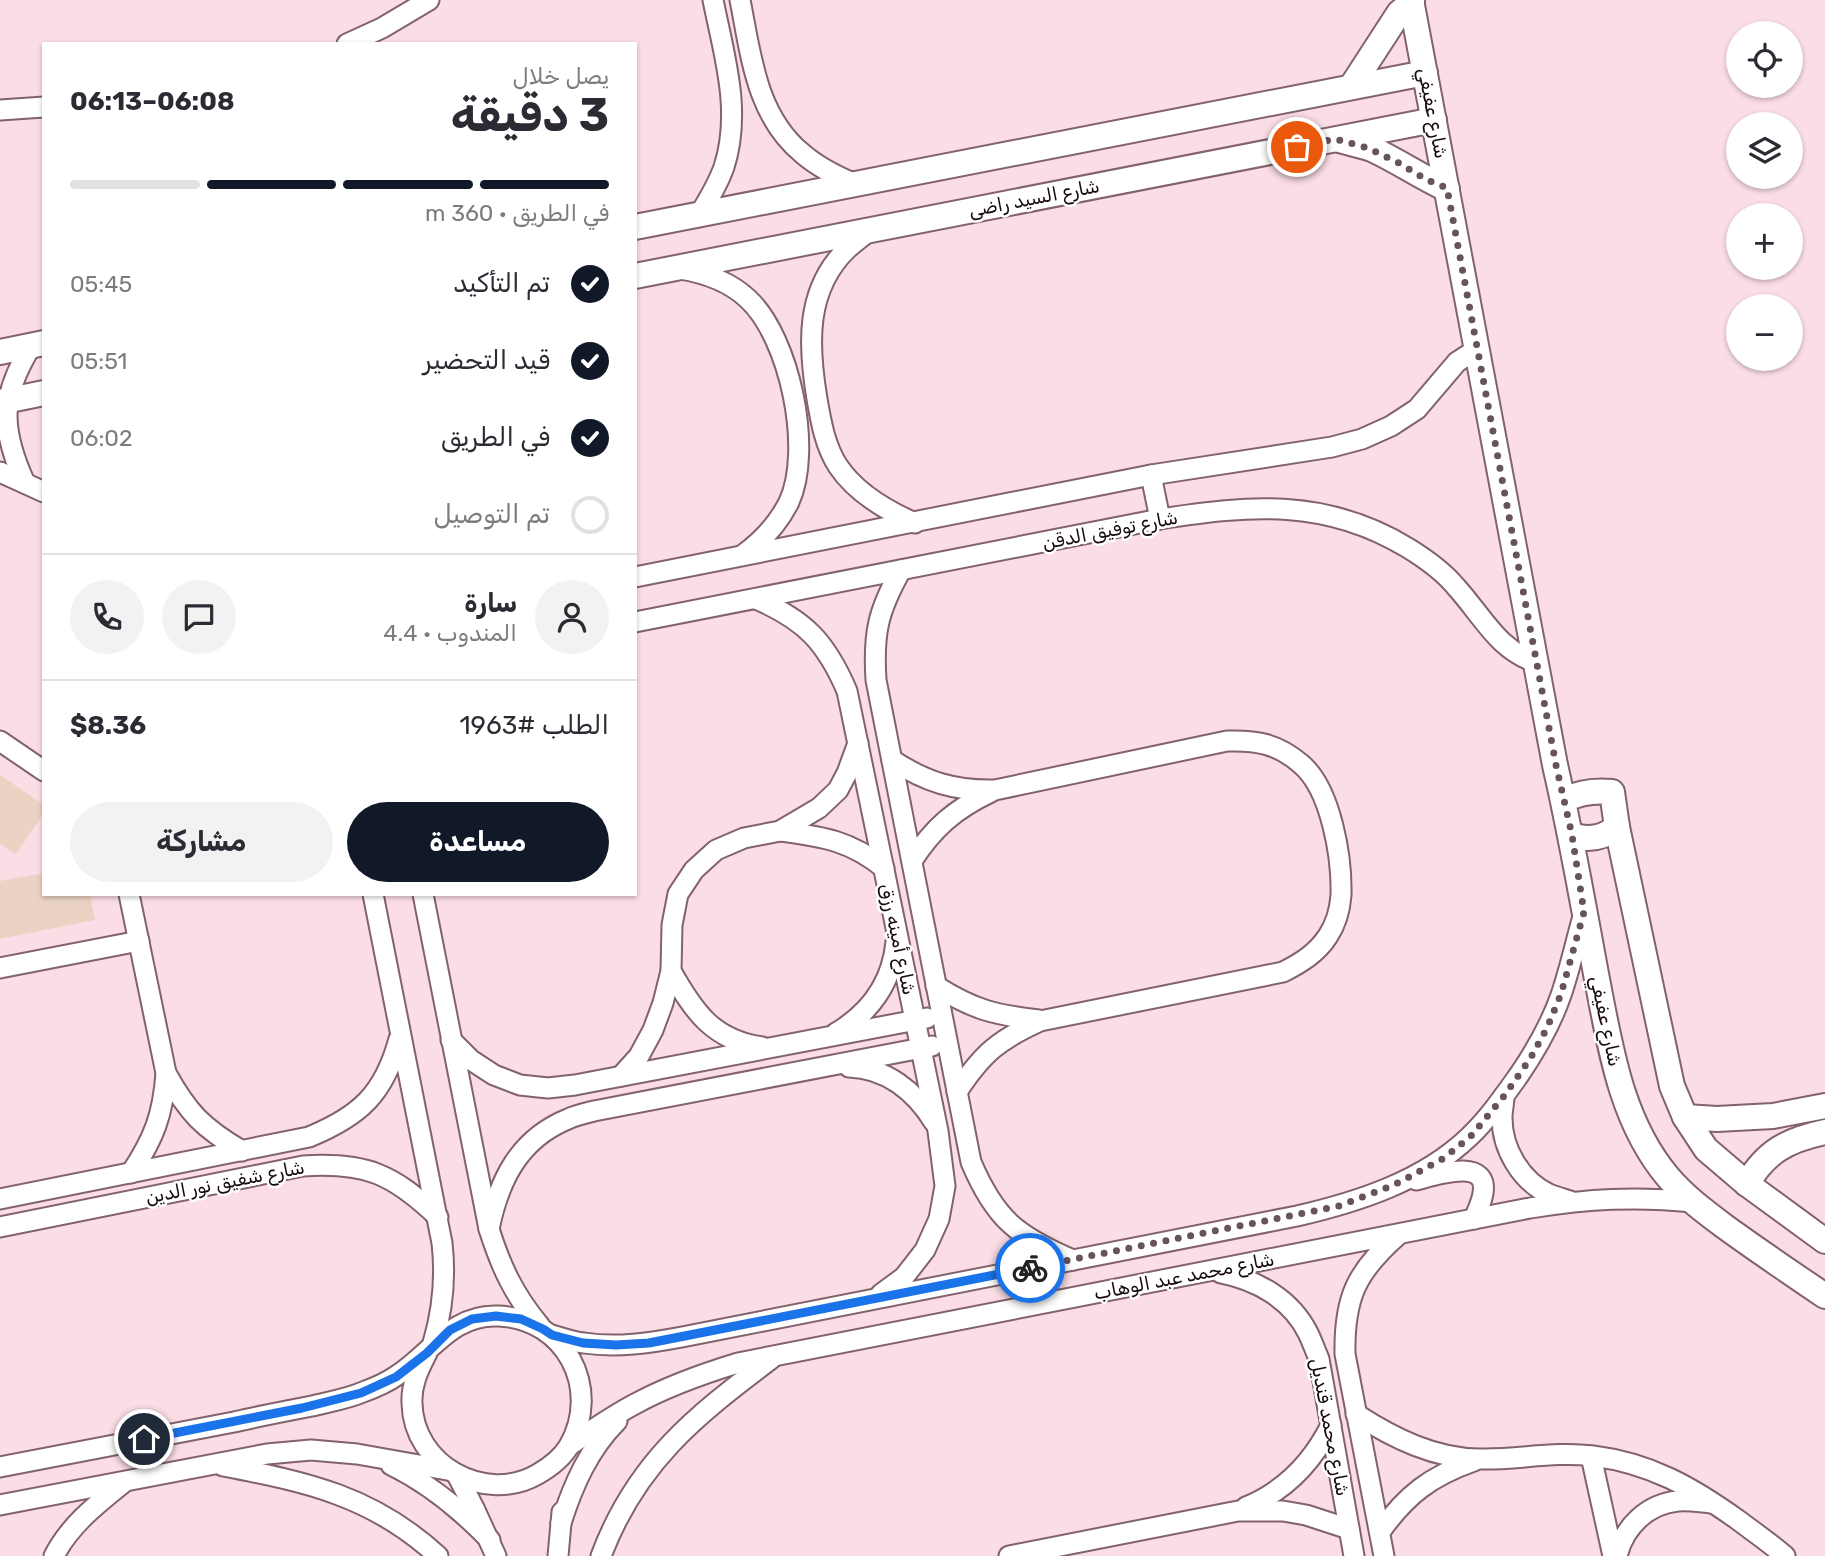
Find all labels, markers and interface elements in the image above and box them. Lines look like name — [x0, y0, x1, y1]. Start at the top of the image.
map controls — [1726, 21, 1803, 371]
button: locate — [1726, 21, 1803, 98]
text: يصل خلال — [513, 62, 609, 90]
street label: شارع عفيفي — [1410, 66, 1453, 161]
text: 06:08–06:13 — [70, 86, 235, 117]
text: 3 دقيقة — [451, 88, 609, 143]
button: layers — [1726, 112, 1803, 189]
pin — [1267, 117, 1327, 177]
icon: bag — [1278, 128, 1316, 166]
street label: شارع السيد راضى — [967, 174, 1102, 224]
text: في الطريق · 360 m — [425, 199, 609, 227]
button: + — [1726, 203, 1803, 280]
icon: check — [571, 265, 609, 303]
text: تم التأكيد — [453, 268, 550, 299]
text: 05:45 — [70, 270, 132, 298]
button: − — [1726, 294, 1803, 371]
icon: check — [571, 342, 609, 380]
text: قيد التحضير — [423, 345, 550, 376]
text: 05:51 — [70, 347, 127, 375]
icon: check — [571, 419, 609, 457]
text: في الطريق — [441, 422, 550, 453]
text: 06:02 — [70, 424, 132, 452]
text: تم التوصيل — [433, 499, 550, 530]
street label: شارع توفيق الدقن — [1040, 506, 1180, 556]
button: phone — [70, 580, 144, 654]
button: chat — [162, 580, 236, 654]
button: person — [535, 580, 609, 654]
text: سارة — [464, 588, 517, 619]
text: المندوب · 4.4 — [383, 619, 517, 647]
text: $8.36 — [70, 710, 146, 741]
text: الطلب #1963 — [459, 710, 609, 741]
button: مشاركة — [70, 802, 333, 882]
button: مساعدة — [347, 802, 609, 882]
street label: شارع أمينه رزق — [873, 881, 921, 997]
street label: شارع عفيفي — [1582, 974, 1627, 1069]
street label: شارع شفيق نور الدين — [144, 1155, 307, 1211]
courier — [995, 1233, 1065, 1303]
street label: شارع محمد عبد الوهاب — [1092, 1247, 1277, 1307]
icon: bike — [1011, 1249, 1049, 1287]
street label: شارع محمد قنديل — [1303, 1356, 1355, 1498]
pin — [114, 1409, 174, 1469]
icon: home — [125, 1420, 163, 1458]

